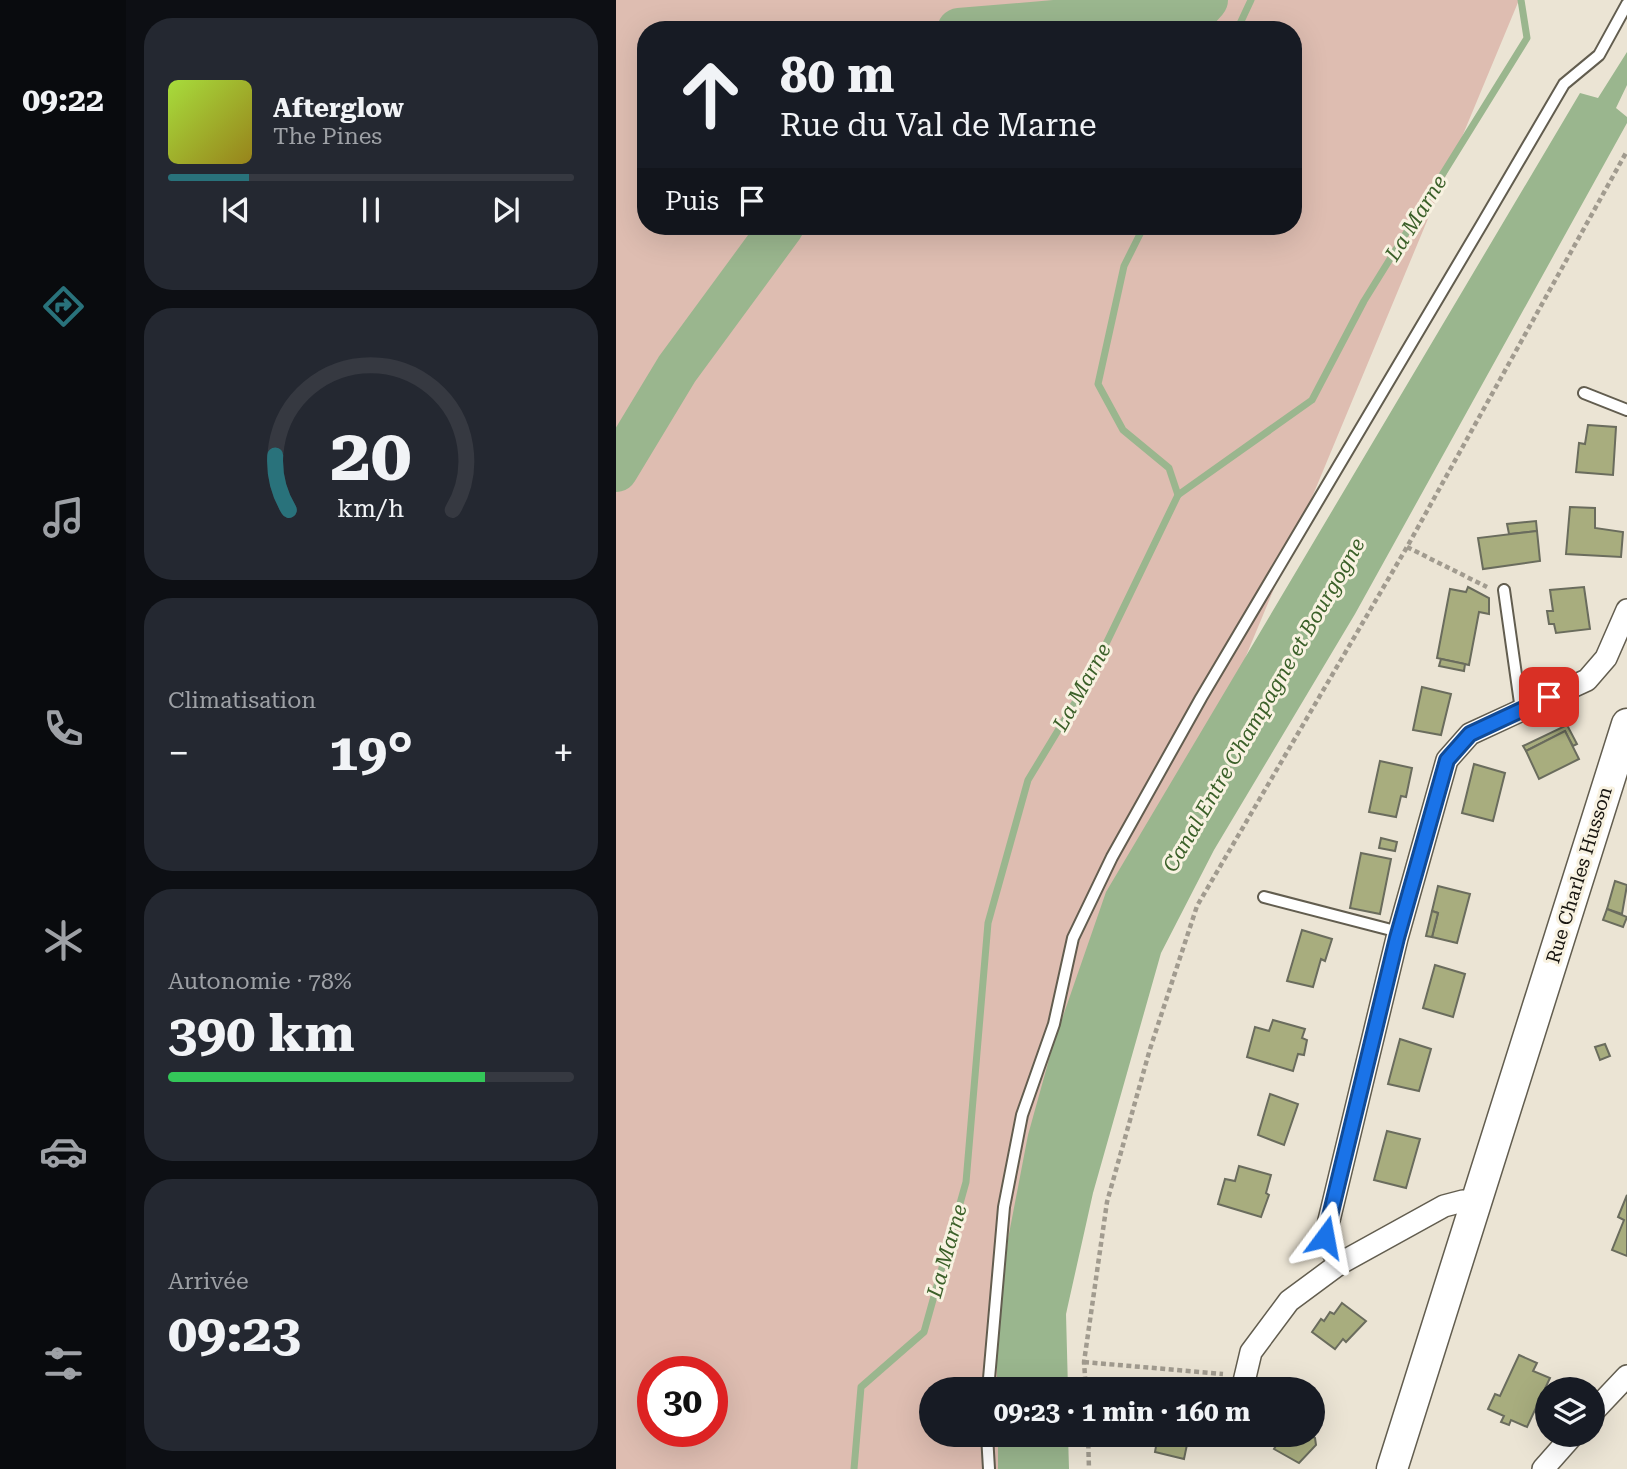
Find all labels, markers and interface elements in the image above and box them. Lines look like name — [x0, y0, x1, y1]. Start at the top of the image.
text: 80 m — [780, 47, 895, 104]
icon: ahead — [665, 49, 756, 140]
text: 09:22 — [22, 81, 104, 119]
text: Afterglow — [273, 93, 404, 123]
text: Rue du Val de Marne — [780, 106, 1096, 144]
text: The Pines — [273, 123, 382, 150]
water label: La Marne — [1380, 171, 1452, 266]
icon: arrive — [733, 182, 771, 220]
text: Puis — [665, 186, 719, 216]
icon: previous — [217, 191, 255, 229]
icon: pause — [352, 191, 390, 229]
icon: next — [487, 191, 525, 229]
icon: directions — [39, 282, 88, 331]
text: 20 — [330, 414, 412, 499]
icon: music — [39, 493, 88, 542]
text: km/h — [338, 494, 404, 523]
water label: Canal Entre Champagne et Bourgogne — [1158, 534, 1370, 876]
water label: La Marne — [1048, 639, 1116, 736]
pin — [1519, 667, 1579, 727]
icon: arrive — [1530, 678, 1568, 716]
text: Climatisation — [168, 687, 316, 714]
icon: phone — [39, 704, 88, 753]
text: 19° — [329, 722, 413, 783]
text: − — [168, 731, 189, 775]
text: + — [553, 731, 574, 775]
street label: Rue Charles Husson — [1541, 784, 1617, 966]
icon: climate — [39, 916, 88, 965]
text: Autonomie · 78% — [168, 968, 352, 995]
text: 390 km — [168, 1003, 355, 1064]
icon: car — [39, 1127, 88, 1176]
position arrow — [1288, 1200, 1362, 1274]
water label: La Marne — [922, 1202, 972, 1301]
text: Arrivée — [168, 1268, 249, 1295]
text: 09:23 — [168, 1303, 301, 1364]
icon: filters — [39, 1339, 88, 1388]
speed limit sign: 30 — [637, 1356, 728, 1447]
map controls — [1535, 1377, 1605, 1447]
button: layers — [1535, 1377, 1605, 1447]
text: 09:23 · 1 min · 160 m — [994, 1397, 1250, 1427]

